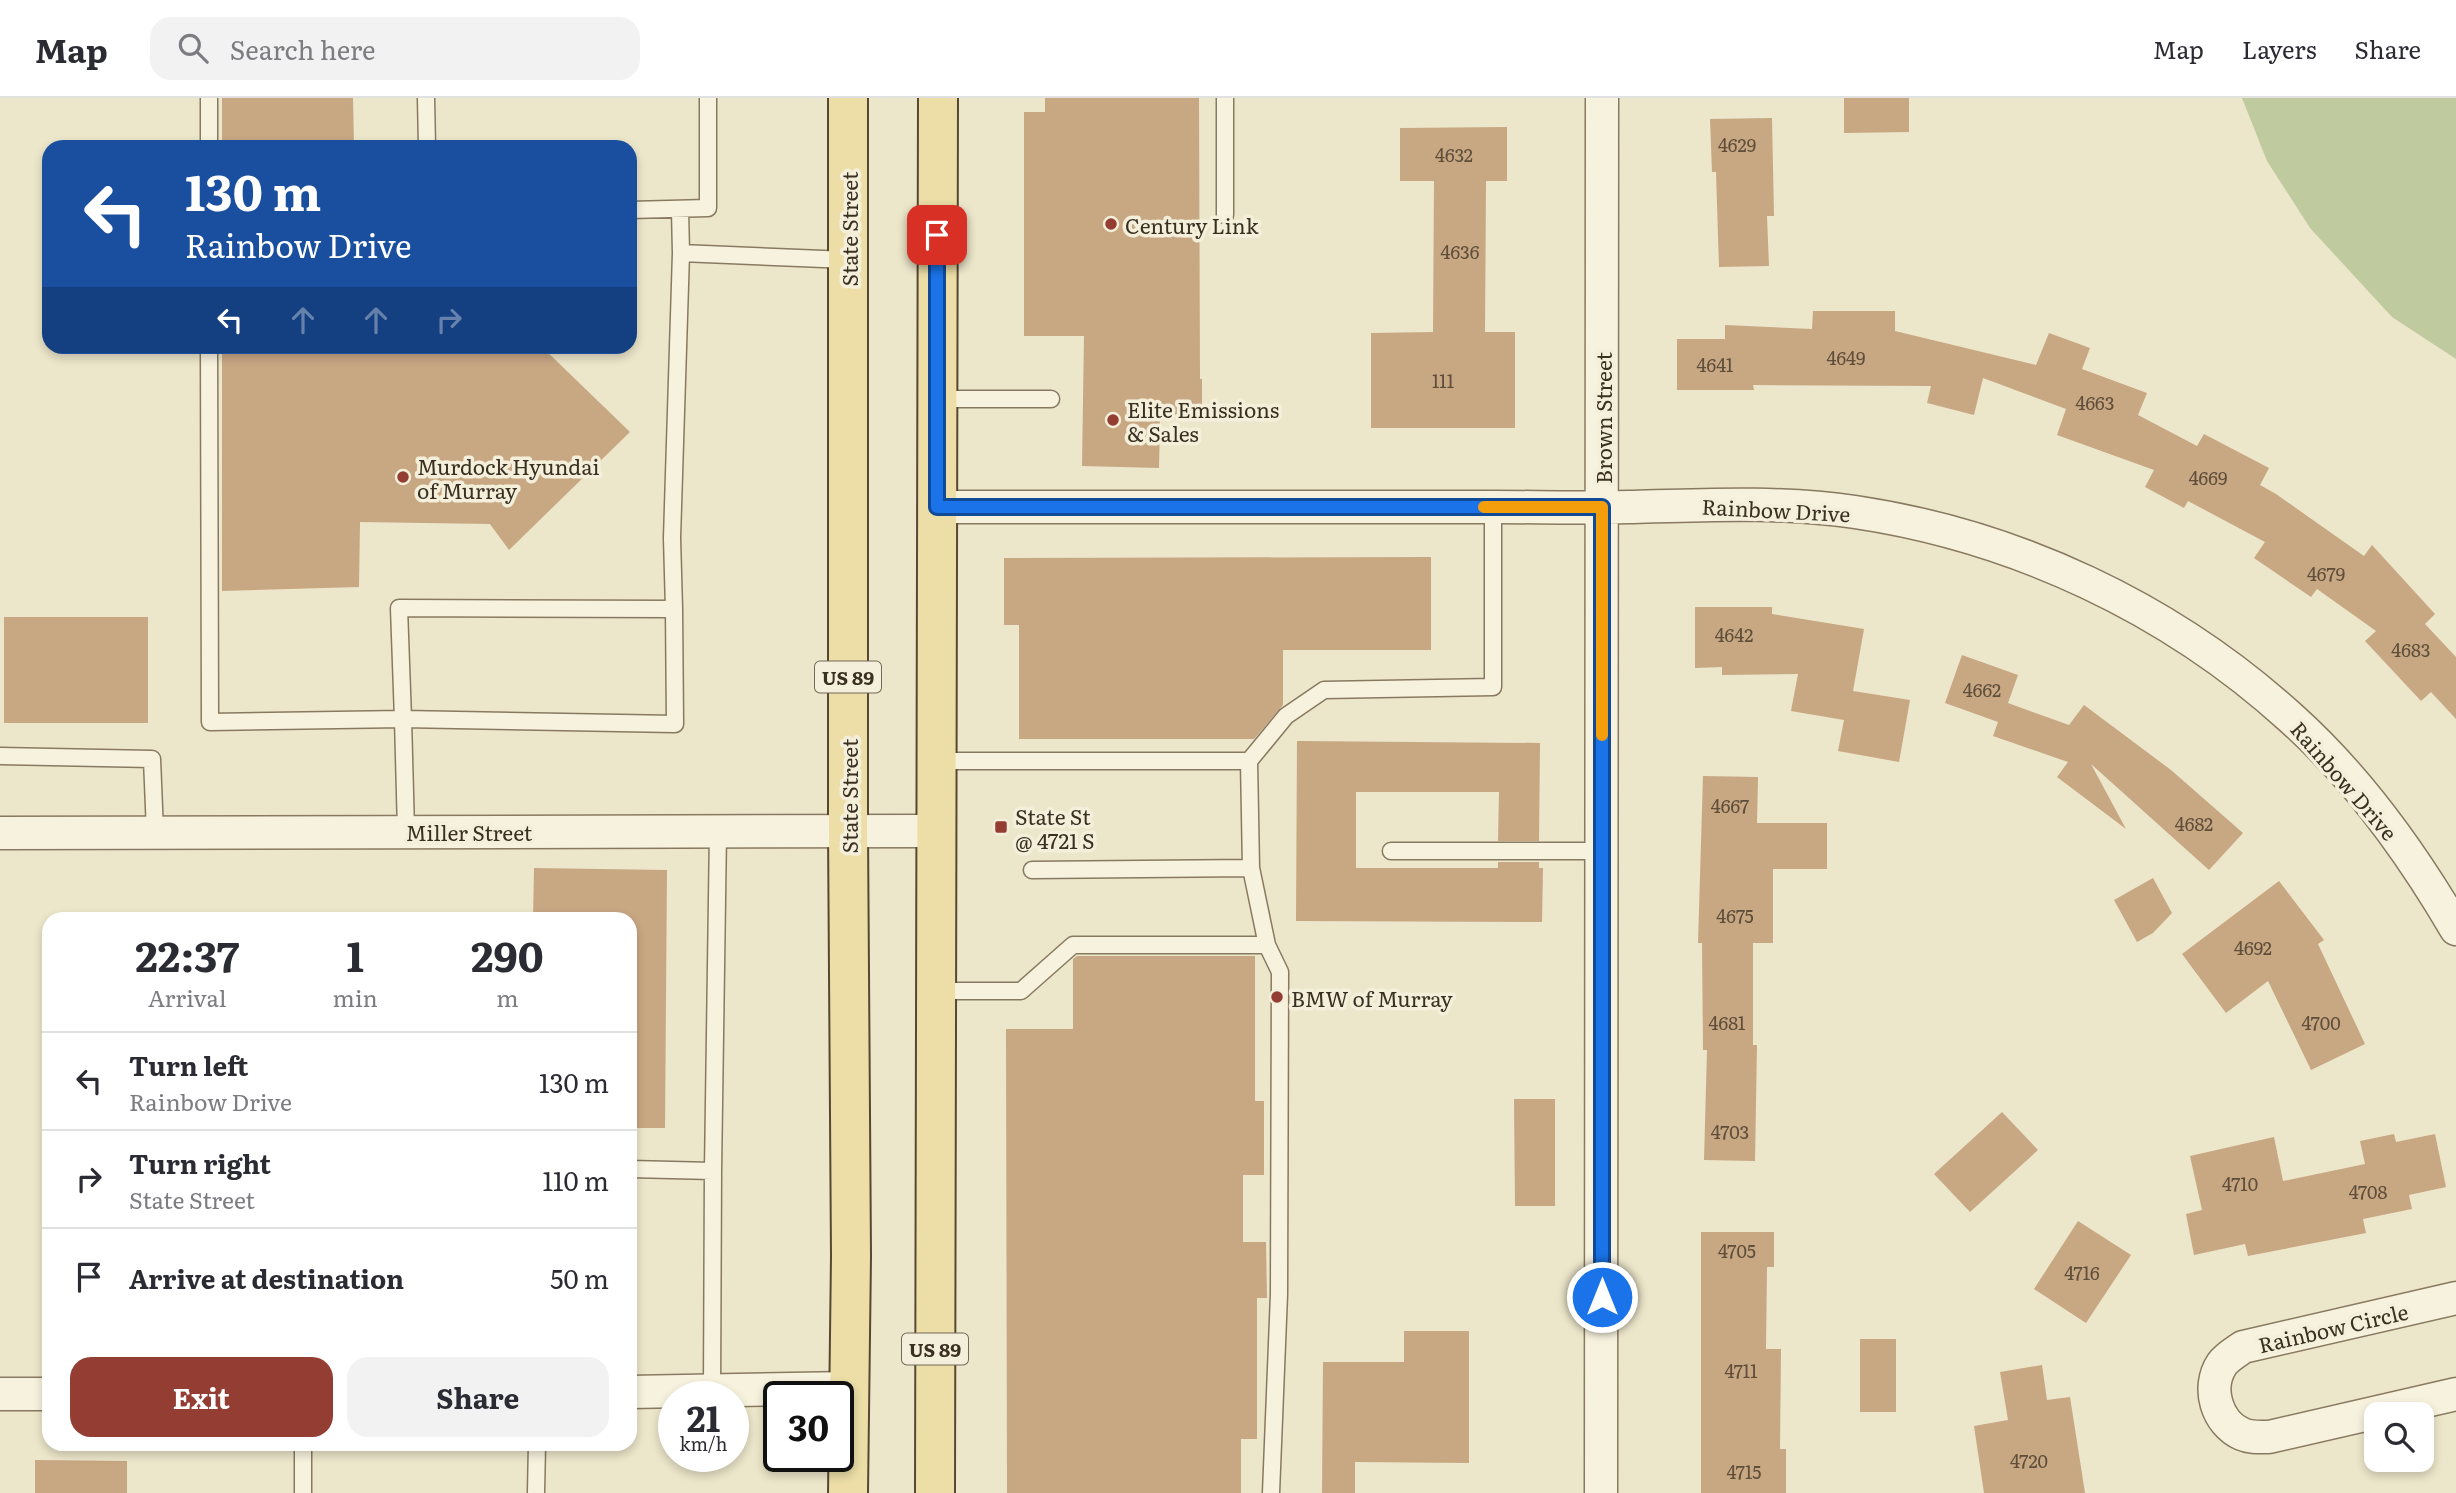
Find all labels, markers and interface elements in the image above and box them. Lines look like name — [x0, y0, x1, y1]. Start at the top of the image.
search box — [150, 17, 640, 80]
text: Map — [35, 24, 108, 73]
icon: search — [174, 29, 212, 67]
text: Search here — [230, 29, 376, 68]
text: Map — [2153, 31, 2204, 66]
text: Layers — [2242, 31, 2316, 66]
text: Share — [2354, 31, 2421, 66]
house number: 4629 — [1718, 131, 1756, 158]
house number: 4632 — [1435, 141, 1473, 168]
text: 130 m — [185, 153, 321, 226]
icon: left — [70, 168, 161, 259]
street label: State Street — [833, 171, 864, 286]
pin — [907, 205, 967, 265]
place label: Century Link — [1125, 209, 1259, 240]
icon: arrive — [918, 216, 956, 254]
marker: Century Link — [1103, 216, 1119, 232]
text: Rainbow Drive — [185, 220, 412, 268]
house number: 4636 — [1440, 238, 1480, 265]
icon: left — [211, 301, 249, 339]
icon: ahead — [284, 301, 322, 339]
icon: ahead — [357, 301, 395, 339]
icon: right — [430, 301, 468, 339]
house number: 4649 — [1827, 344, 1865, 371]
house number: 4641 — [1697, 351, 1733, 378]
street label: Brown Street — [1587, 352, 1618, 484]
house number: 111 — [1432, 367, 1454, 394]
house number: 4663 — [2075, 389, 2115, 416]
place label: Elite Emissions & Sales — [1127, 393, 1279, 448]
marker: Elite Emissions & Sales — [1105, 412, 1121, 428]
place label: Murdock Hyundai of Murray — [417, 450, 599, 505]
house number: 4669 — [2189, 464, 2227, 491]
marker: Murdock Hyundai of Murray — [395, 469, 411, 485]
street label: Rainbow Drive — [1701, 490, 1851, 528]
house number: 4679 — [2307, 560, 2345, 587]
house number: 4642 — [1715, 621, 1753, 648]
house number: 4683 — [2391, 636, 2431, 663]
road number: US 89 — [815, 662, 881, 692]
house number: 4662 — [1963, 676, 2001, 703]
street label: Rainbow Drive — [2285, 714, 2406, 846]
street label: State Street — [833, 738, 864, 853]
house number: 4667 — [1711, 792, 1749, 819]
place label: State St @ 4721 S — [1015, 800, 1094, 855]
house number: 4682 — [2175, 810, 2213, 837]
street label: Miller Street — [406, 816, 533, 847]
marker: State St @ 4721 S — [993, 819, 1009, 835]
house number: 4675 — [1716, 902, 1754, 929]
text: 22:37 — [135, 923, 239, 985]
text: 1 — [346, 923, 364, 985]
text: 290 — [471, 923, 544, 985]
house number: 4692 — [2234, 934, 2272, 961]
text: Arrival — [148, 980, 227, 1014]
text: min — [333, 980, 378, 1014]
text: m — [496, 980, 519, 1014]
place label: BMW of Murray — [1291, 982, 1454, 1013]
marker: BMW of Murray — [1269, 989, 1285, 1005]
house number: 4681 — [1709, 1009, 1745, 1036]
house number: 4700 — [2301, 1009, 2341, 1036]
text: Turn left — [129, 1045, 248, 1084]
icon: left — [70, 1062, 108, 1100]
text: 130 m — [539, 1062, 609, 1101]
text: Rainbow Drive — [129, 1084, 292, 1118]
house number: 4703 — [1711, 1118, 1749, 1145]
text: Turn right — [129, 1143, 271, 1182]
icon: right — [70, 1160, 108, 1198]
text: 110 m — [542, 1160, 609, 1199]
house number: 4710 — [2222, 1170, 2258, 1197]
house number: 4708 — [2349, 1178, 2387, 1205]
text: State Street — [129, 1182, 255, 1216]
house number: 4705 — [1718, 1237, 1756, 1264]
icon: arrive — [70, 1258, 108, 1296]
text: Arrive at destination — [129, 1258, 404, 1297]
text: 50 m — [550, 1258, 609, 1297]
house number: 4716 — [2064, 1259, 2100, 1286]
position arrow — [1565, 1260, 1639, 1334]
street label: Rainbow Circle — [2255, 1295, 2411, 1359]
road number: US 89 — [902, 1334, 968, 1364]
button: Exit — [70, 1357, 333, 1437]
button: Share — [347, 1357, 609, 1437]
house number: 4711 — [1724, 1357, 1758, 1384]
speed limit sign: 30 — [763, 1381, 854, 1472]
text: 21 — [687, 1391, 720, 1443]
map controls — [2364, 1402, 2434, 1472]
button: search — [2364, 1402, 2434, 1472]
text: km/h — [680, 1430, 727, 1457]
house number: 4720 — [2010, 1447, 2048, 1474]
house number: 4715 — [1727, 1458, 1761, 1485]

